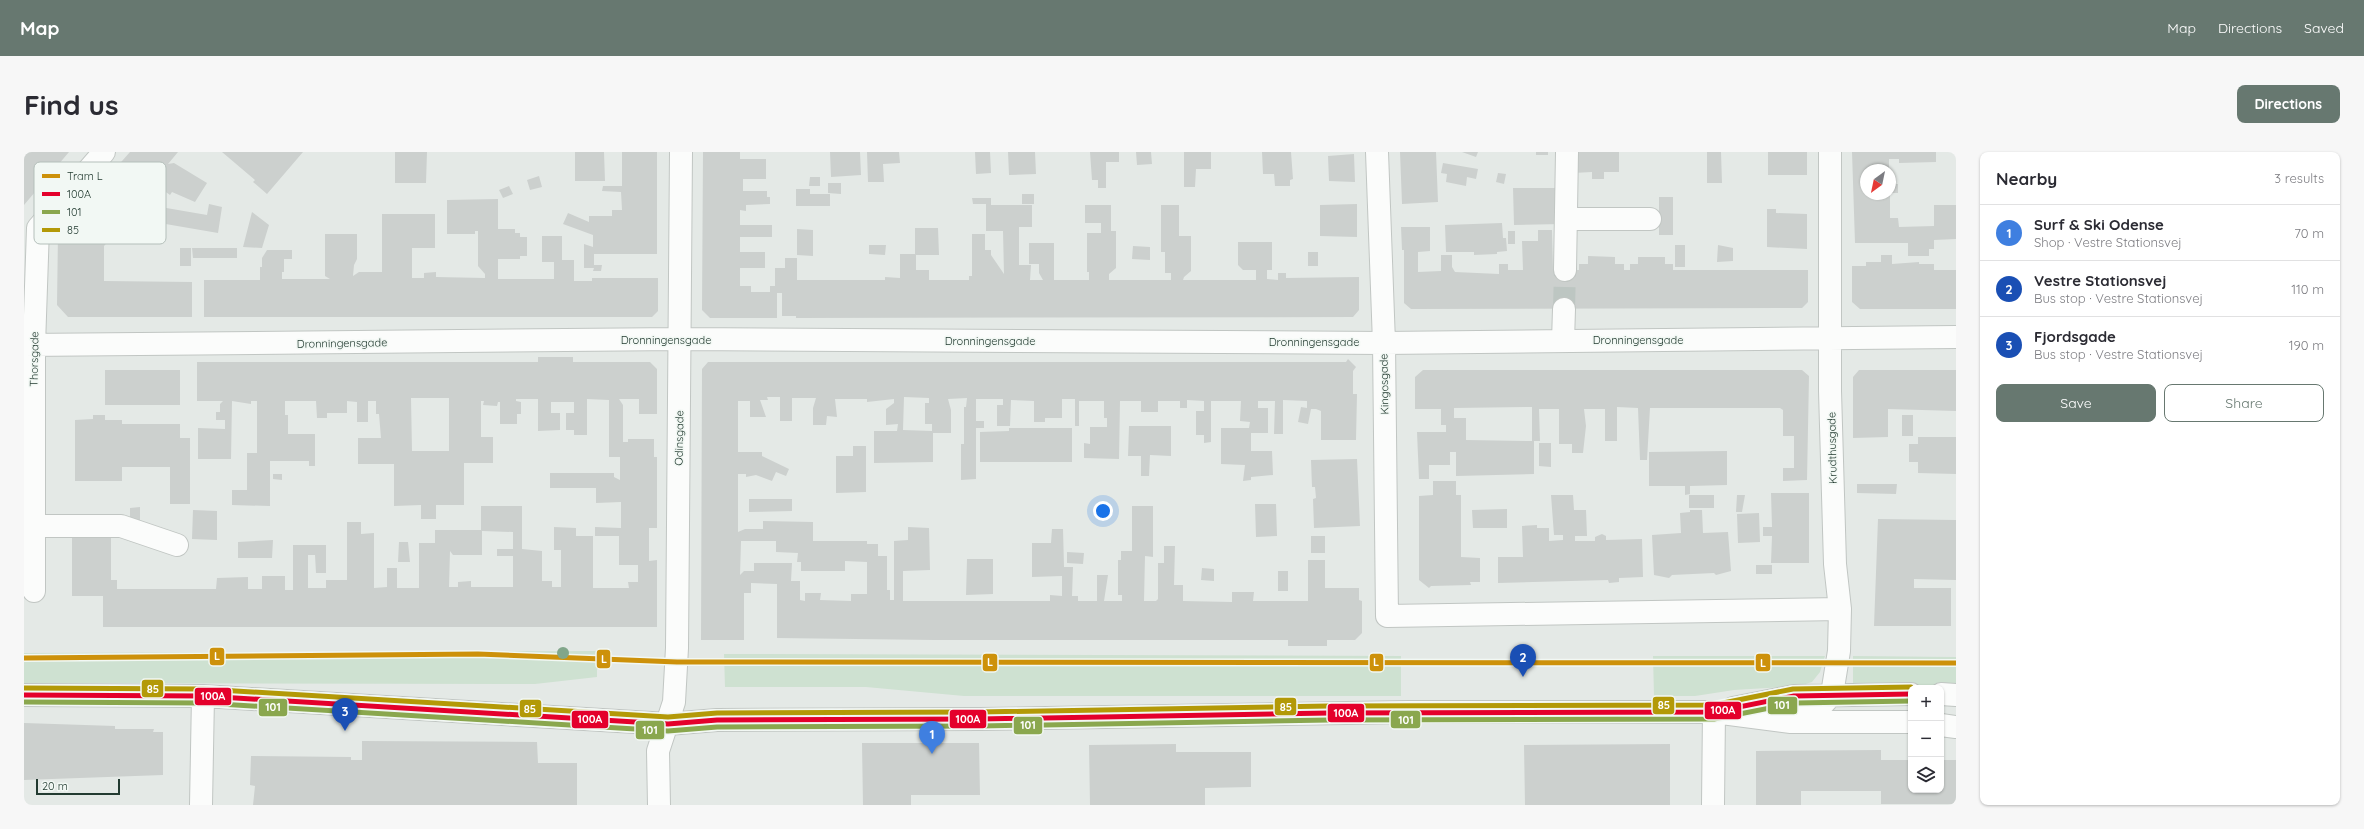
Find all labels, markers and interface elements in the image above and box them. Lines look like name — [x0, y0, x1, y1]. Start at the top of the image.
text: Map — [20, 16, 59, 40]
text: Map — [2167, 19, 2196, 37]
text: Directions — [2218, 19, 2282, 37]
text: Saved — [2304, 19, 2344, 37]
button: Directions — [2237, 85, 2340, 123]
text: Find us — [24, 87, 118, 122]
legend — [34, 162, 166, 244]
north arrow — [1860, 164, 1896, 200]
text: Nearby — [1996, 168, 2057, 189]
text: Tram L — [67, 169, 103, 183]
text: 3 results — [2274, 170, 2324, 186]
text: 100A — [67, 187, 91, 201]
text: 101 — [67, 205, 82, 219]
text: Surf & Ski Odense — [2034, 215, 2164, 234]
text: 85 — [67, 223, 79, 237]
text: 1 — [2006, 225, 2012, 241]
text: 70 m — [2294, 225, 2324, 241]
text: Shop · Vestre Stationsvej — [2034, 234, 2182, 250]
text: Vestre Stationsvej — [2034, 271, 2166, 290]
text: 2 — [2005, 281, 2013, 297]
text: 110 m — [2291, 281, 2324, 297]
text: Bus stop · Vestre Stationsvej — [2034, 290, 2203, 306]
text: Fjordsgade — [2034, 327, 2116, 346]
street label: Thorsgade — [27, 331, 41, 387]
street label: Dronningensgade — [621, 333, 711, 347]
street label: Dronningensgade — [1593, 333, 1683, 347]
street label: Dronningensgade — [945, 334, 1035, 348]
street label: Dronningensgade — [297, 335, 387, 351]
street label: Dronningensgade — [1269, 335, 1359, 349]
text: 3 — [2006, 337, 2012, 353]
text: 190 m — [2289, 337, 2324, 353]
text: Bus stop · Vestre Stationsvej — [2034, 346, 2203, 362]
street label: Kingosgade — [1376, 353, 1392, 415]
button: Save — [1996, 384, 2156, 422]
button: Share — [2164, 384, 2324, 422]
street label: Odinsgade — [672, 410, 686, 466]
street label: Krudthusgade — [1824, 412, 1840, 484]
your location — [1093, 501, 1113, 521]
pin: 2 — [1510, 644, 1536, 677]
line badge: L — [209, 647, 225, 666]
text: L — [214, 649, 220, 663]
line badge: L — [596, 649, 611, 669]
text: L — [601, 652, 607, 666]
line badge: L — [982, 653, 998, 672]
line badge: L — [1369, 653, 1384, 672]
line badge: L — [1755, 653, 1771, 672]
text: L — [987, 655, 993, 669]
text: L — [1373, 655, 1379, 669]
text: L — [1760, 656, 1766, 670]
line badge: 85 — [141, 679, 164, 698]
text: 85 — [147, 682, 159, 696]
map controls — [1908, 685, 1944, 793]
button: + — [1908, 685, 1944, 721]
line badge: 100A — [194, 687, 232, 706]
text: 100A — [201, 689, 225, 703]
line badge: 85 — [1652, 696, 1675, 715]
line badge: 101 — [1767, 696, 1798, 715]
line badge: 85 — [1274, 697, 1297, 716]
line badge: 101 — [258, 698, 288, 717]
pin: 3 — [332, 698, 358, 731]
text: 85 — [1658, 698, 1670, 712]
text: 101 — [1774, 698, 1790, 712]
line badge: 85 — [519, 699, 542, 718]
text: 101 — [265, 700, 281, 714]
text: 85 — [1280, 700, 1292, 714]
line badge: 100A — [1704, 701, 1742, 720]
text: 85 — [524, 702, 536, 716]
line badge: 100A — [1327, 703, 1365, 723]
text: 100A — [1711, 703, 1735, 717]
text: 100A — [1334, 706, 1358, 720]
line badge: 100A — [949, 709, 987, 729]
line badge: 100A — [571, 710, 609, 729]
line badge: 101 — [1390, 710, 1421, 729]
text: 100A — [578, 712, 602, 726]
text: 100A — [956, 712, 980, 726]
text: 101 — [1398, 713, 1414, 727]
line badge: 101 — [1013, 716, 1043, 735]
text: 101 — [1020, 718, 1036, 732]
line badge: 101 — [635, 720, 665, 740]
pin: 1 — [919, 721, 945, 754]
button: − — [1908, 721, 1944, 757]
text: 101 — [642, 723, 658, 737]
button: layers — [1908, 757, 1944, 793]
scale bar — [36, 777, 120, 796]
text: 20 m — [42, 779, 68, 793]

